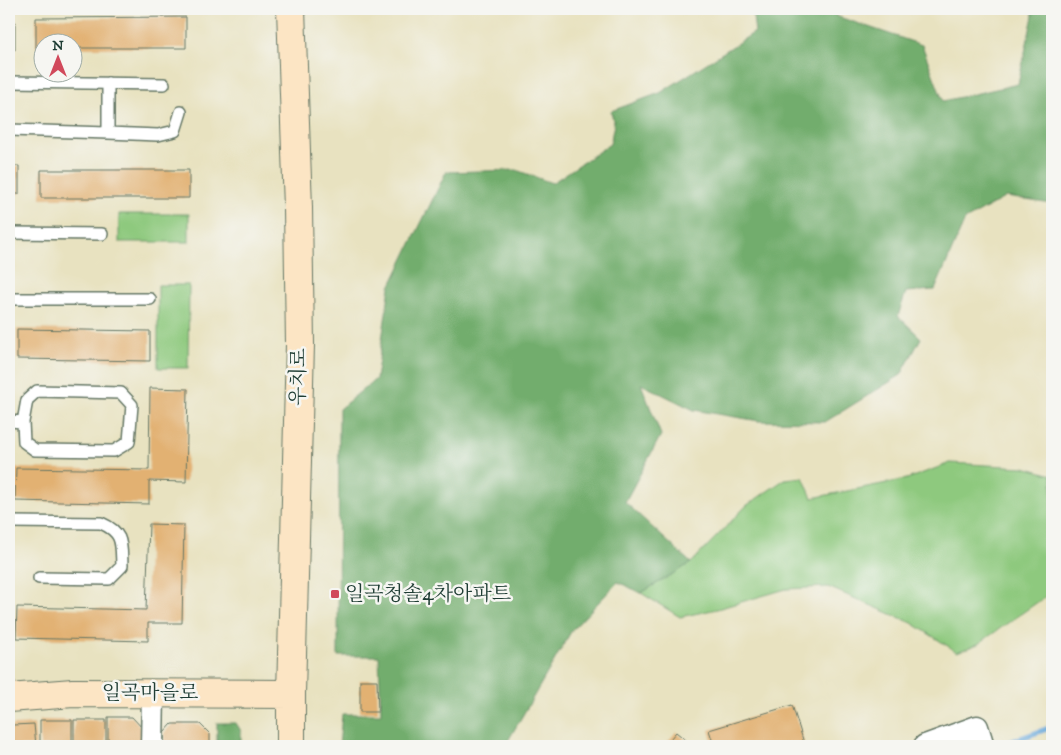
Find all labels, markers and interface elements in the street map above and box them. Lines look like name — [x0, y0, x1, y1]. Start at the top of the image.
north arrow — [32, 32, 82, 82]
text: N — [52, 37, 64, 55]
street label: 우치로 — [286, 348, 312, 406]
place label: 일곡청솔4차아파트 — [345, 582, 511, 607]
marker: 일곡청솔4차아파트 — [329, 588, 341, 600]
street label: 일곡마을로 — [102, 681, 198, 706]

